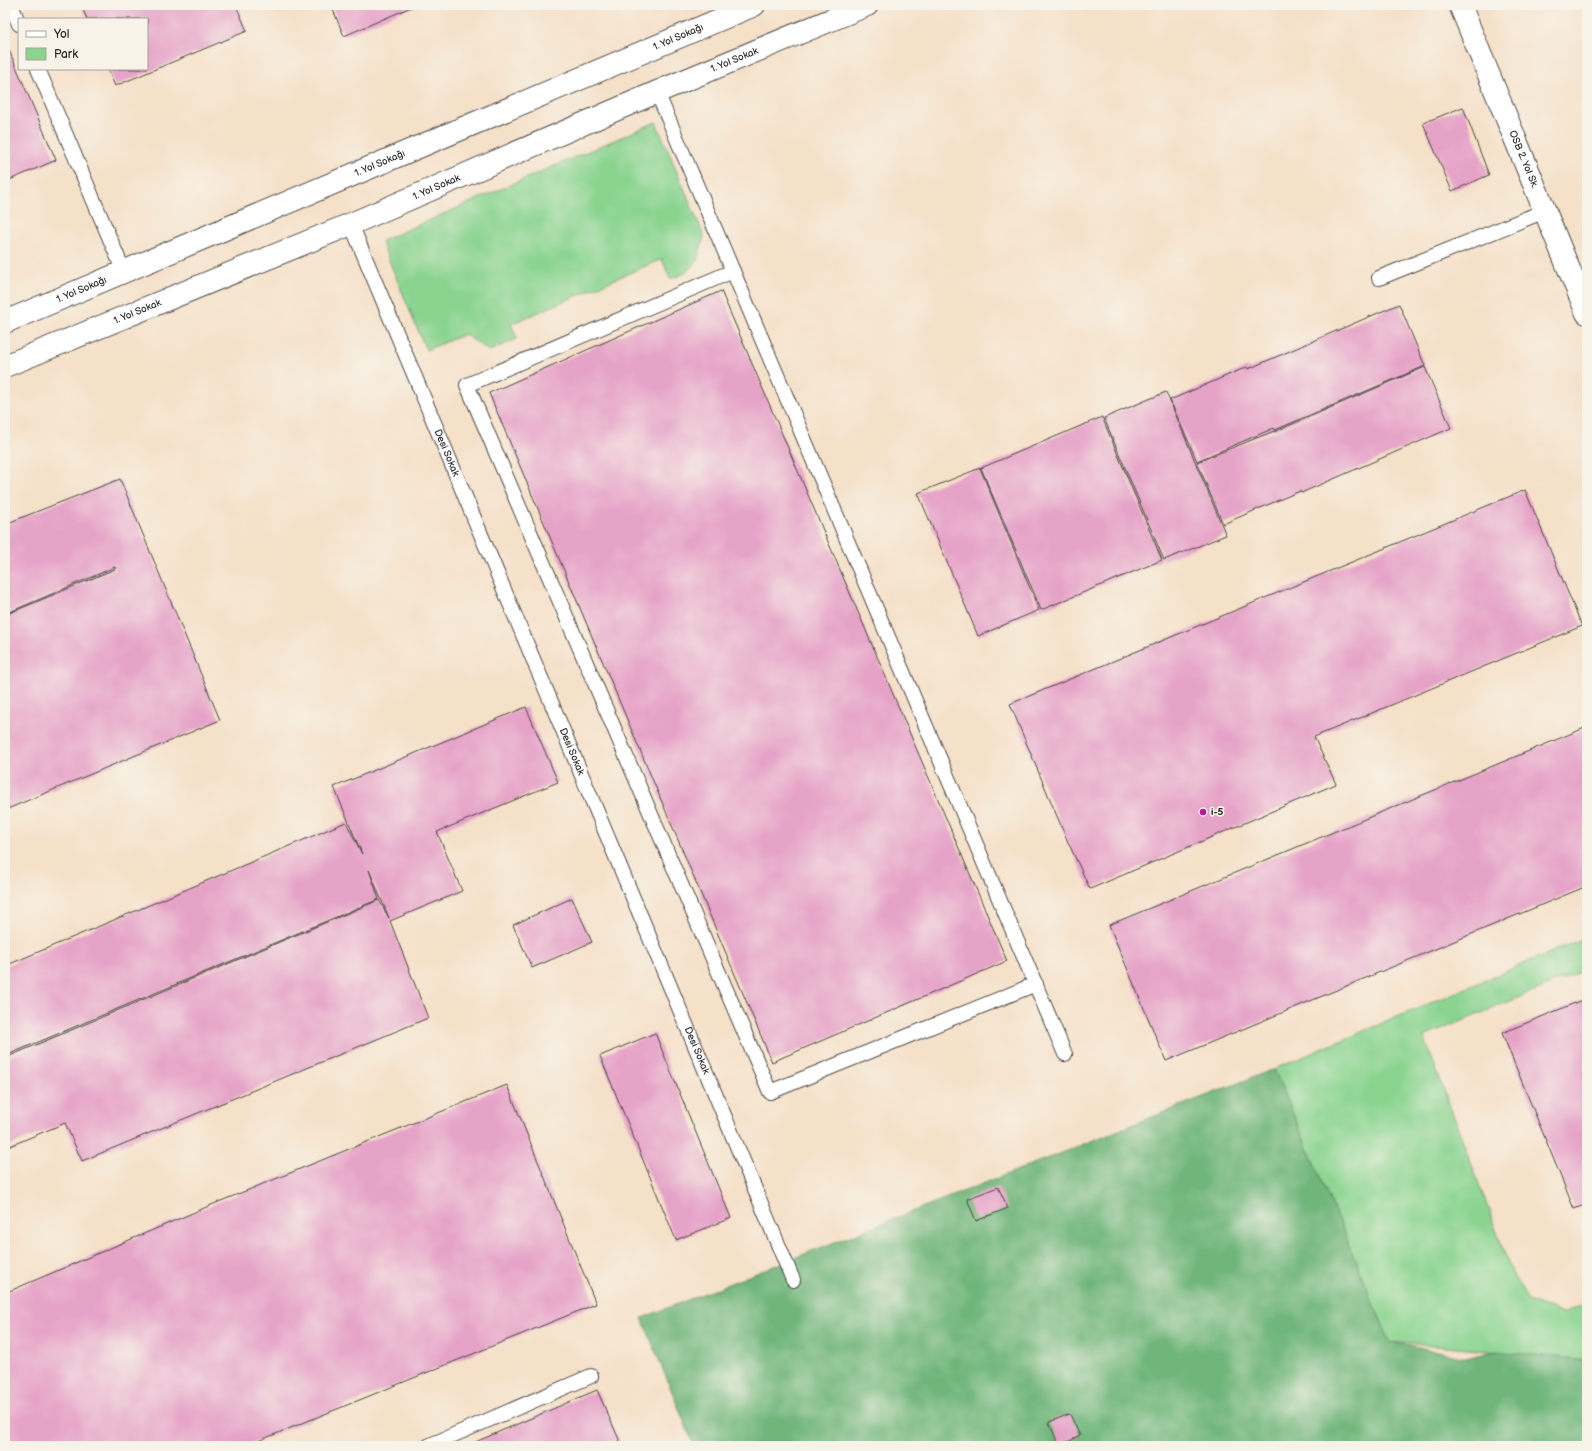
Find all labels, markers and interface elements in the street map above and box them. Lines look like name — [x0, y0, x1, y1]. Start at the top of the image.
legend — [18, 18, 148, 70]
street label: 1. Yol Sokağı — [651, 21, 705, 53]
text: Yol — [53, 27, 69, 42]
street label: 1. Yol Sokak — [709, 45, 760, 75]
text: Park — [54, 47, 78, 62]
street label: OSB 2. Yol Sk. — [1506, 129, 1541, 190]
street label: 1. Yol Sokağı — [353, 147, 407, 179]
street label: 1. Yol Sokak — [411, 172, 462, 203]
street label: 1. Yol Sokağı — [54, 274, 108, 306]
street label: 1. Yol Sokak — [112, 297, 163, 327]
street label: Desi Sokak — [432, 427, 462, 478]
street label: Desi Sokak — [557, 726, 587, 777]
place label: i-5 — [1211, 806, 1224, 818]
marker: i-5 — [1198, 807, 1208, 817]
street label: Desi Sokak — [682, 1025, 712, 1076]

